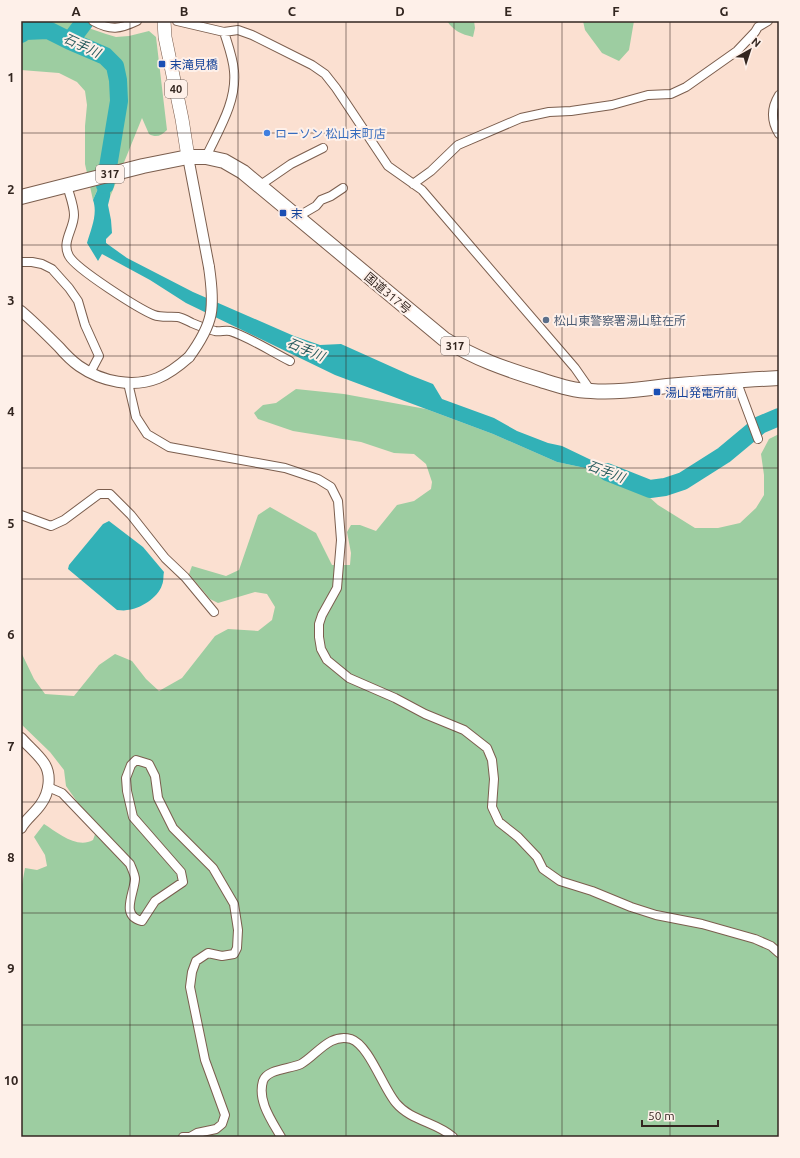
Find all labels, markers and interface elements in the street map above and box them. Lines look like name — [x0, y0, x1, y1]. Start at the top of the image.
text: A — [71, 4, 81, 18]
text: B — [180, 4, 189, 18]
text: C — [288, 4, 297, 18]
text: D — [395, 4, 405, 18]
text: E — [504, 4, 512, 18]
text: F — [612, 4, 620, 18]
text: G — [720, 4, 729, 18]
water label: 石手川 — [61, 30, 104, 60]
north arrow — [730, 30, 770, 70]
text: N — [749, 35, 763, 49]
place label: 末滝見橋 — [170, 58, 218, 71]
marker: 末滝見橋 — [157, 59, 167, 69]
text: 1 — [7, 70, 15, 84]
road number: 40 — [165, 80, 187, 98]
place label: ローソン 松山末町店 — [275, 127, 386, 140]
marker: ローソン 松山末町店 — [262, 128, 272, 138]
road number: 317 — [96, 165, 124, 183]
text: 2 — [7, 182, 15, 196]
place label: 末 — [291, 207, 303, 220]
marker: 末 — [278, 208, 288, 218]
street label: 国道317号 — [362, 270, 414, 316]
text: 3 — [7, 293, 15, 307]
place label: 松山東警察署湯山駐在所 — [554, 314, 686, 327]
marker: 松山東警察署湯山駐在所 — [541, 315, 551, 325]
water label: 石手川 — [285, 335, 329, 364]
road number: 317 — [441, 337, 469, 355]
place label: 湯山発電所前 — [665, 386, 737, 399]
marker: 湯山発電所前 — [652, 387, 662, 397]
text: 4 — [7, 404, 15, 418]
water label: 石手川 — [585, 457, 629, 485]
text: 5 — [7, 516, 15, 530]
text: 6 — [7, 627, 15, 641]
text: 7 — [7, 739, 15, 753]
text: 8 — [7, 850, 15, 864]
text: 9 — [7, 961, 15, 975]
text: 10 — [4, 1073, 18, 1087]
scale bar — [642, 1102, 718, 1128]
text: 50 m — [648, 1109, 675, 1122]

